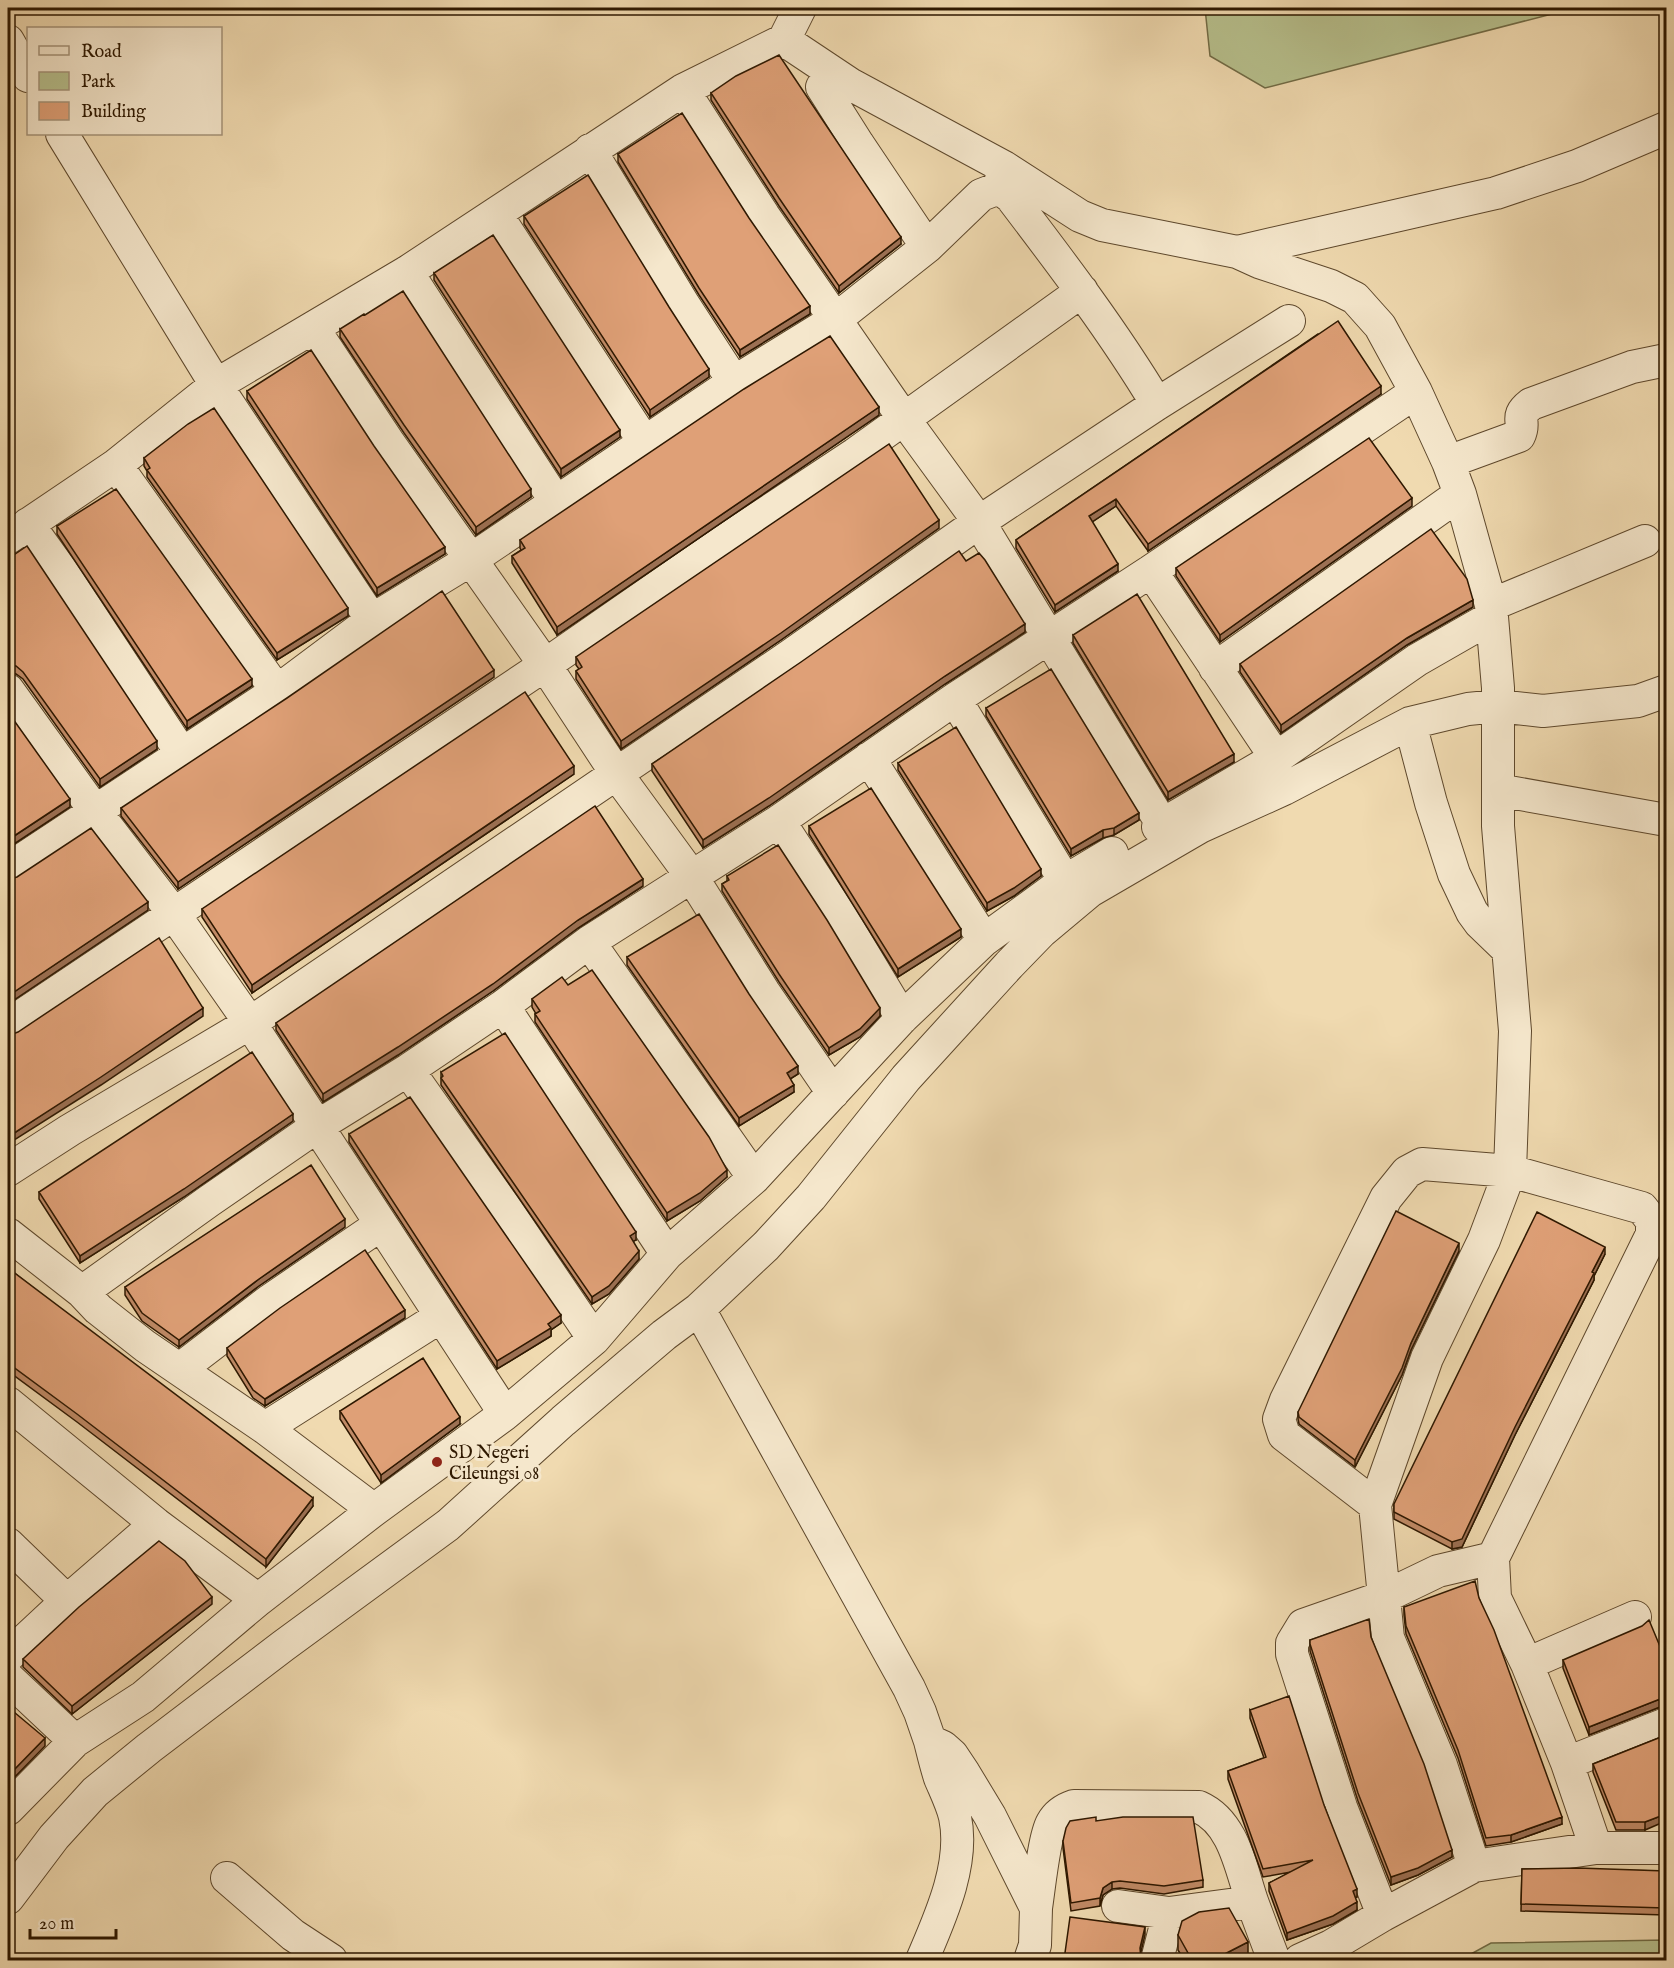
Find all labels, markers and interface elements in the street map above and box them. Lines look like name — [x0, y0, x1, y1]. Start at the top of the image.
legend — [27, 27, 222, 135]
text: Road — [81, 41, 122, 64]
text: Park — [81, 71, 116, 94]
text: Building — [81, 101, 146, 124]
place label: SD Negeri Cileungsi 08 — [449, 1442, 539, 1486]
marker: SD Negeri Cileungsi 08 — [430, 1455, 444, 1469]
scale bar — [30, 1902, 116, 1940]
text: 20 m — [39, 1913, 74, 1936]

